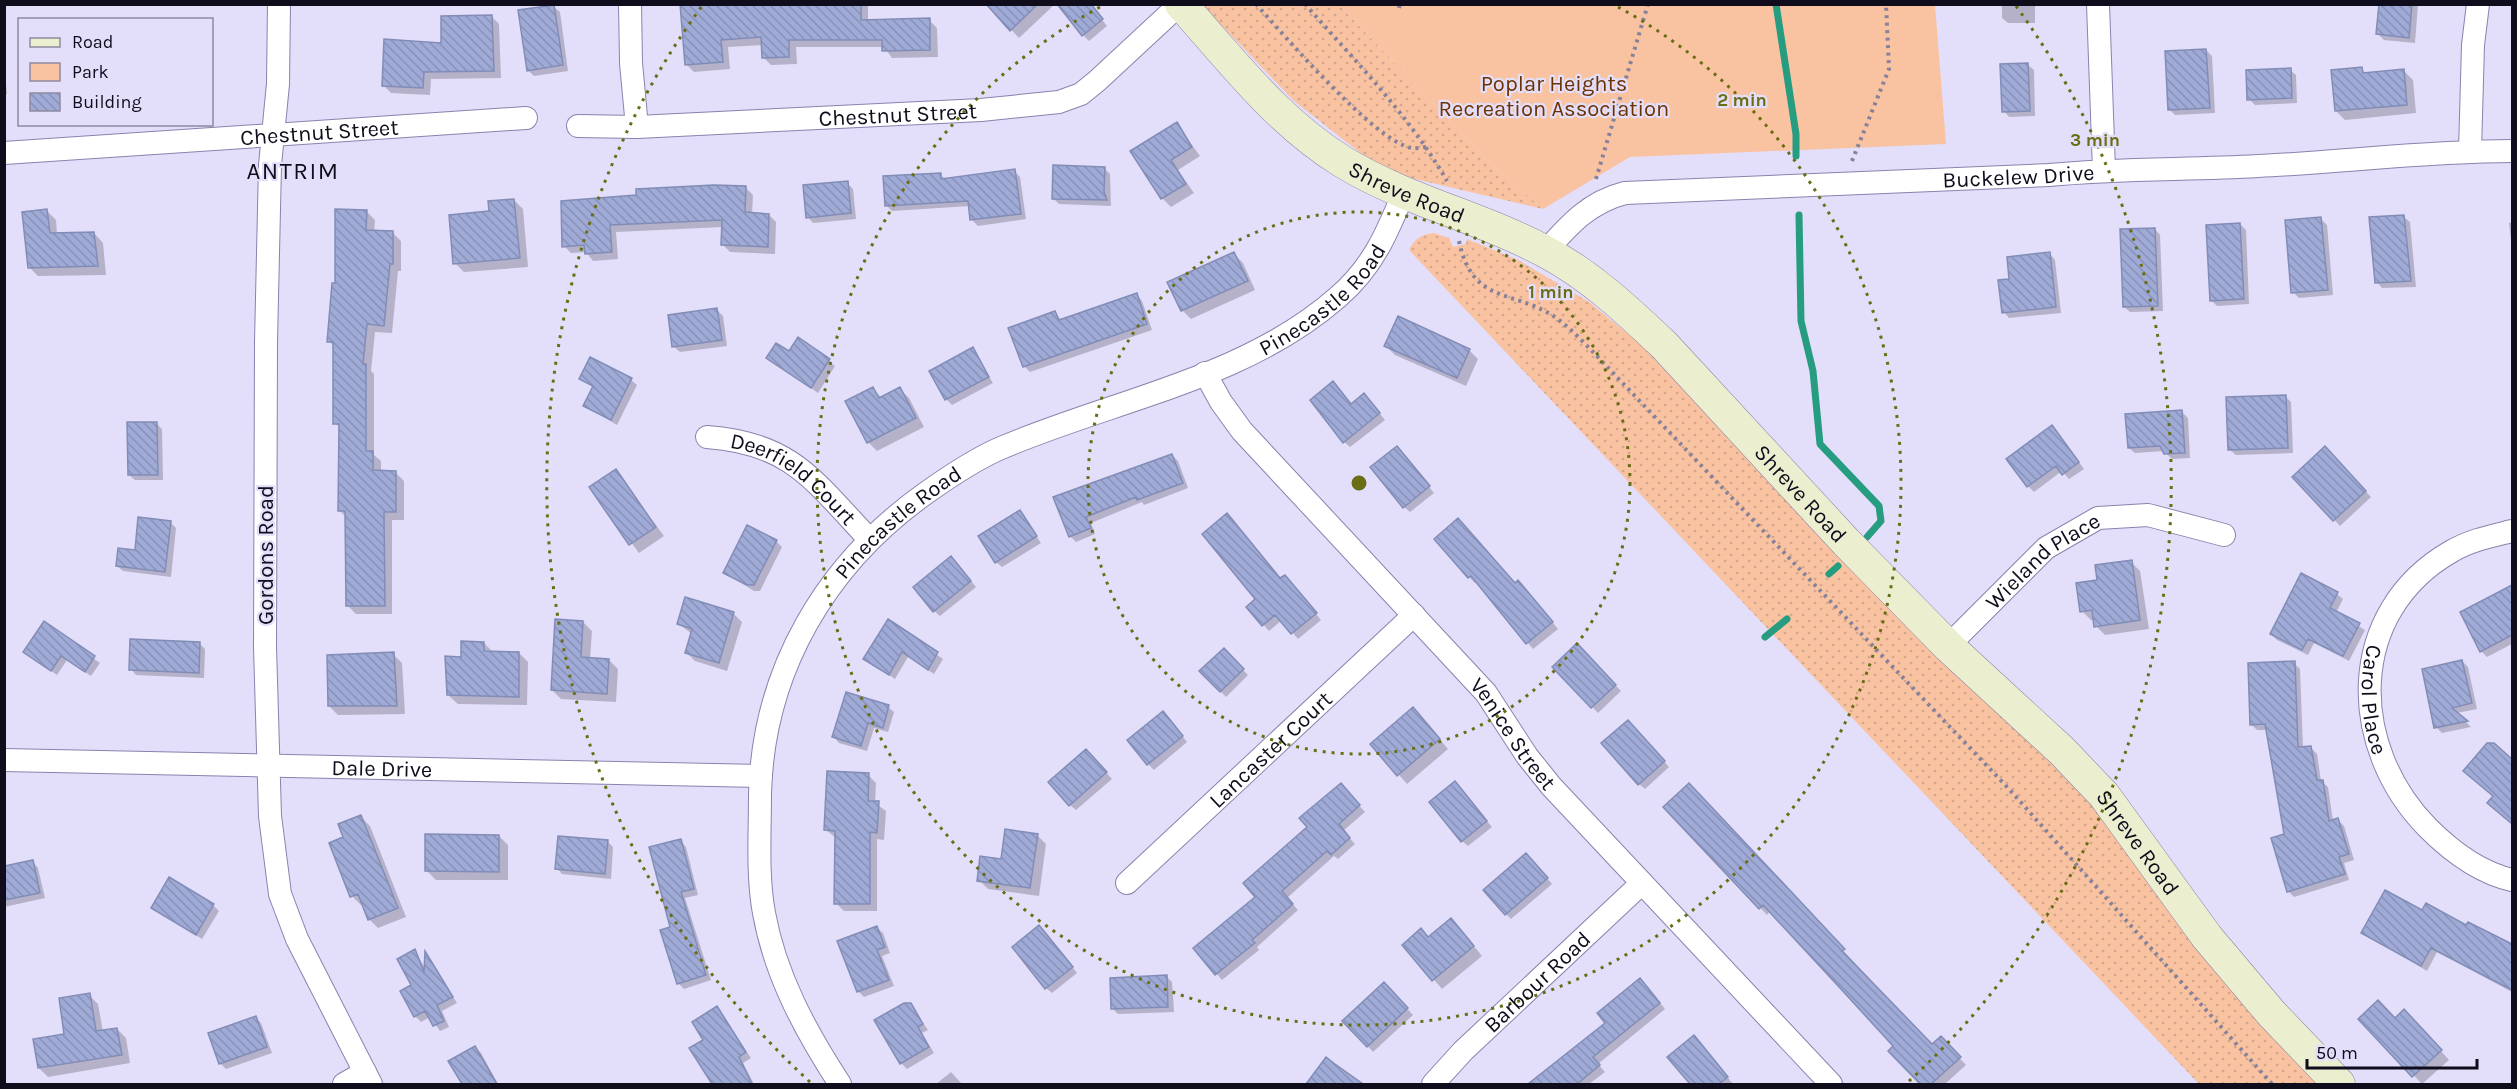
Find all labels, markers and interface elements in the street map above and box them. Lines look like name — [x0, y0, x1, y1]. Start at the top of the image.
legend — [18, 18, 213, 126]
text: Road — [72, 31, 113, 53]
text: Park — [72, 61, 109, 83]
park label: Poplar Heights Recreation Association — [1439, 71, 1669, 122]
text: 2 min — [1717, 89, 1767, 111]
text: Building — [72, 91, 142, 113]
street label: Chestnut Street — [818, 98, 978, 132]
street label: Chestnut Street — [239, 115, 399, 151]
text: 3 min — [2070, 129, 2120, 151]
street label: Shreve Road — [1344, 156, 1468, 229]
district label: ANTRIM — [247, 157, 339, 185]
street label: Buckelew Drive — [1942, 160, 2095, 194]
street label: Pinecastle Road — [1255, 239, 1392, 362]
text: 1 min — [1528, 281, 1574, 303]
street label: Deerfield Court — [728, 428, 861, 531]
street label: Shreve Road — [1749, 439, 1852, 548]
street label: Pinecastle Road — [829, 461, 966, 584]
centre of rings — [1349, 473, 1369, 493]
street label: Gordons Road — [253, 485, 279, 625]
street label: Wieland Place — [1980, 508, 2105, 615]
street label: Carol Place — [2356, 642, 2392, 758]
street label: Venice Street — [1464, 673, 1561, 796]
street label: Lancaster Court — [1204, 686, 1338, 814]
street label: Dale Drive — [331, 755, 433, 783]
street label: Shreve Road — [2090, 785, 2184, 901]
street label: Barbour Road — [1479, 926, 1596, 1038]
scale bar — [2307, 1032, 2476, 1070]
text: 50 m — [2316, 1042, 2358, 1064]

